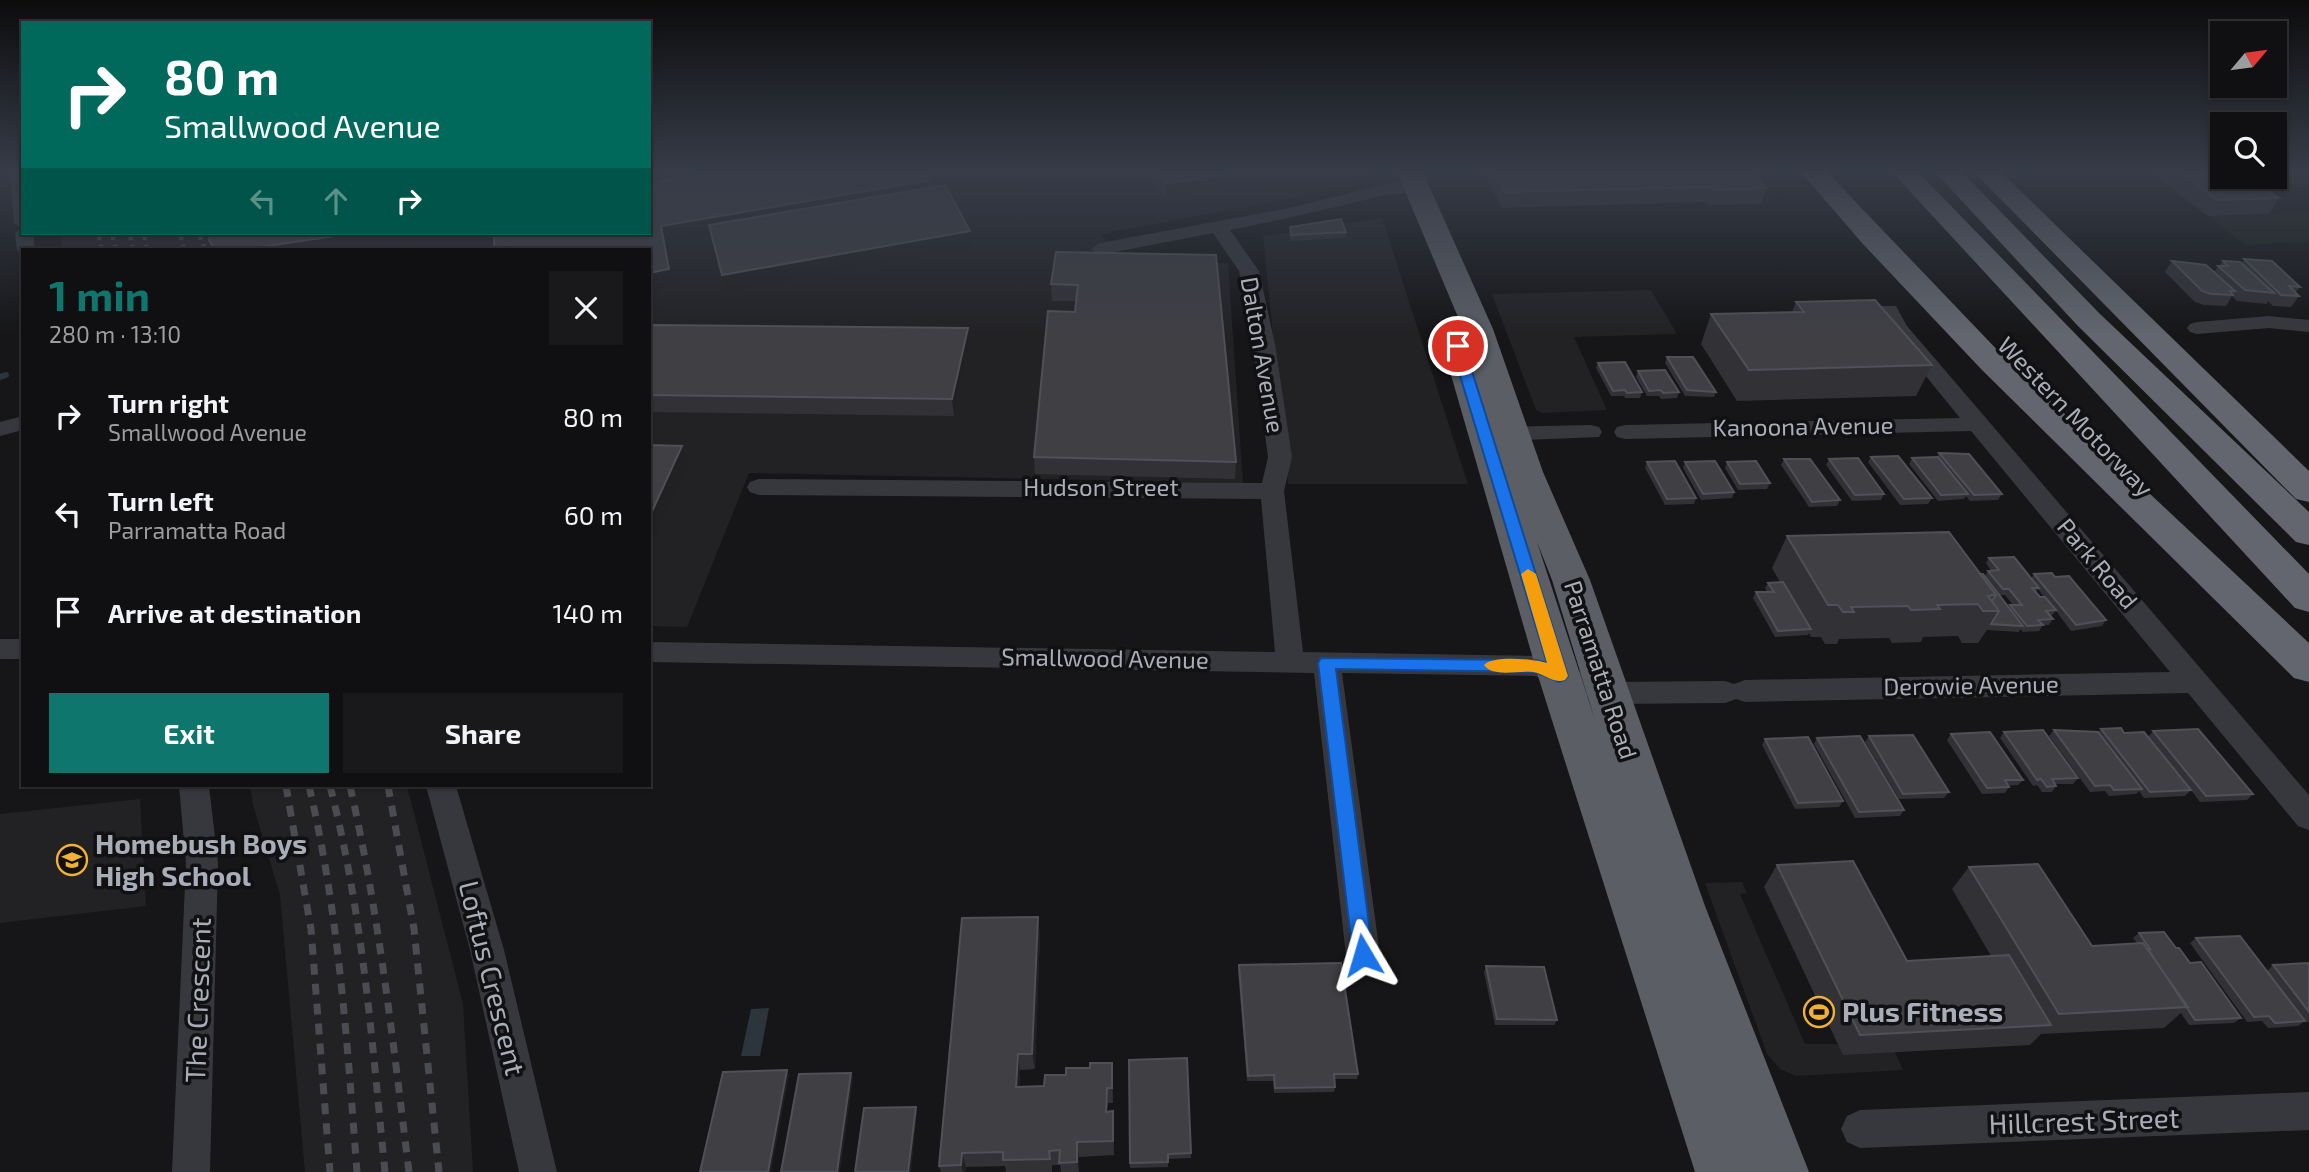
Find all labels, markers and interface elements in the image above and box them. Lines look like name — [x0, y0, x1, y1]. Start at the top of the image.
north arrow — [2210, 21, 2287, 98]
map controls — [2210, 21, 2287, 189]
text: 80 m — [164, 46, 279, 105]
icon: right — [49, 49, 140, 140]
text: Smallwood Avenue — [164, 106, 441, 144]
button: search — [2210, 112, 2287, 189]
icon: left — [244, 182, 282, 220]
icon: ahead — [317, 182, 355, 220]
icon: right — [390, 182, 428, 220]
text: 1 min — [49, 269, 150, 319]
button: close — [549, 271, 623, 345]
street label: Dalton Avenue — [1235, 274, 1291, 435]
pin — [1428, 316, 1488, 376]
text: 280 m · 13:10 — [49, 320, 181, 348]
icon: arrive — [1439, 327, 1477, 365]
street label: Western Motorway — [1992, 330, 2160, 502]
text: Turn right — [108, 387, 229, 418]
icon: right — [49, 397, 87, 435]
text: 80 m — [563, 401, 623, 432]
street label: Kanoona Avenue — [1712, 409, 1894, 442]
text: Smallwood Avenue — [108, 418, 307, 446]
street label: Hudson Street — [1023, 472, 1179, 501]
text: Turn left — [108, 485, 214, 516]
icon: left — [49, 495, 87, 533]
text: 60 m — [564, 499, 623, 530]
street label: Park Road — [2052, 512, 2144, 614]
text: Parramatta Road — [108, 516, 286, 544]
street label: Parramatta Road — [1559, 577, 1644, 762]
icon: arrive — [49, 593, 87, 631]
text: Arrive at destination — [108, 597, 361, 628]
text: 140 m — [552, 597, 623, 628]
street label: Smallwood Avenue — [1001, 641, 1209, 674]
street label: Derowie Avenue — [1883, 668, 2059, 701]
button: Exit — [49, 693, 329, 773]
button: Share — [343, 693, 623, 773]
place label: Homebush Boys High School — [95, 826, 307, 892]
school or university icon: Homebush Boys High School — [55, 843, 89, 877]
street label: Loftus Crescent — [452, 877, 534, 1079]
street label: The Crescent — [177, 917, 217, 1083]
position arrow — [1326, 918, 1400, 992]
place label: Plus Fitness — [1842, 994, 2003, 1028]
sports icon: Plus Fitness — [1802, 995, 1836, 1029]
street label: Hillcrest Street — [1988, 1100, 2180, 1140]

